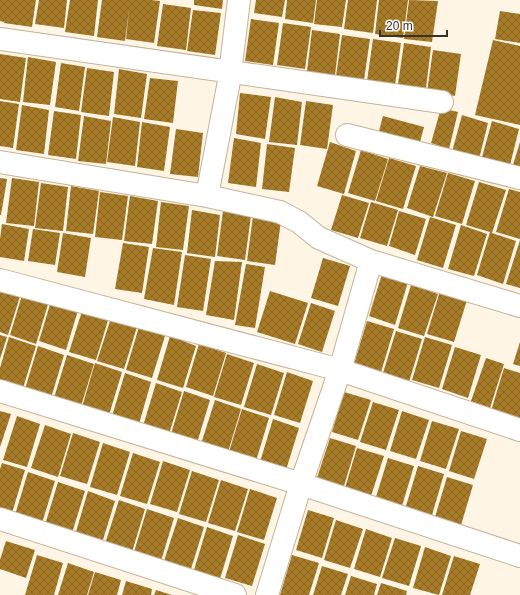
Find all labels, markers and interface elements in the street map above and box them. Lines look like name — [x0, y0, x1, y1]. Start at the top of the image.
scale bar — [380, 12, 447, 38]
text: 20 m — [386, 19, 413, 33]

